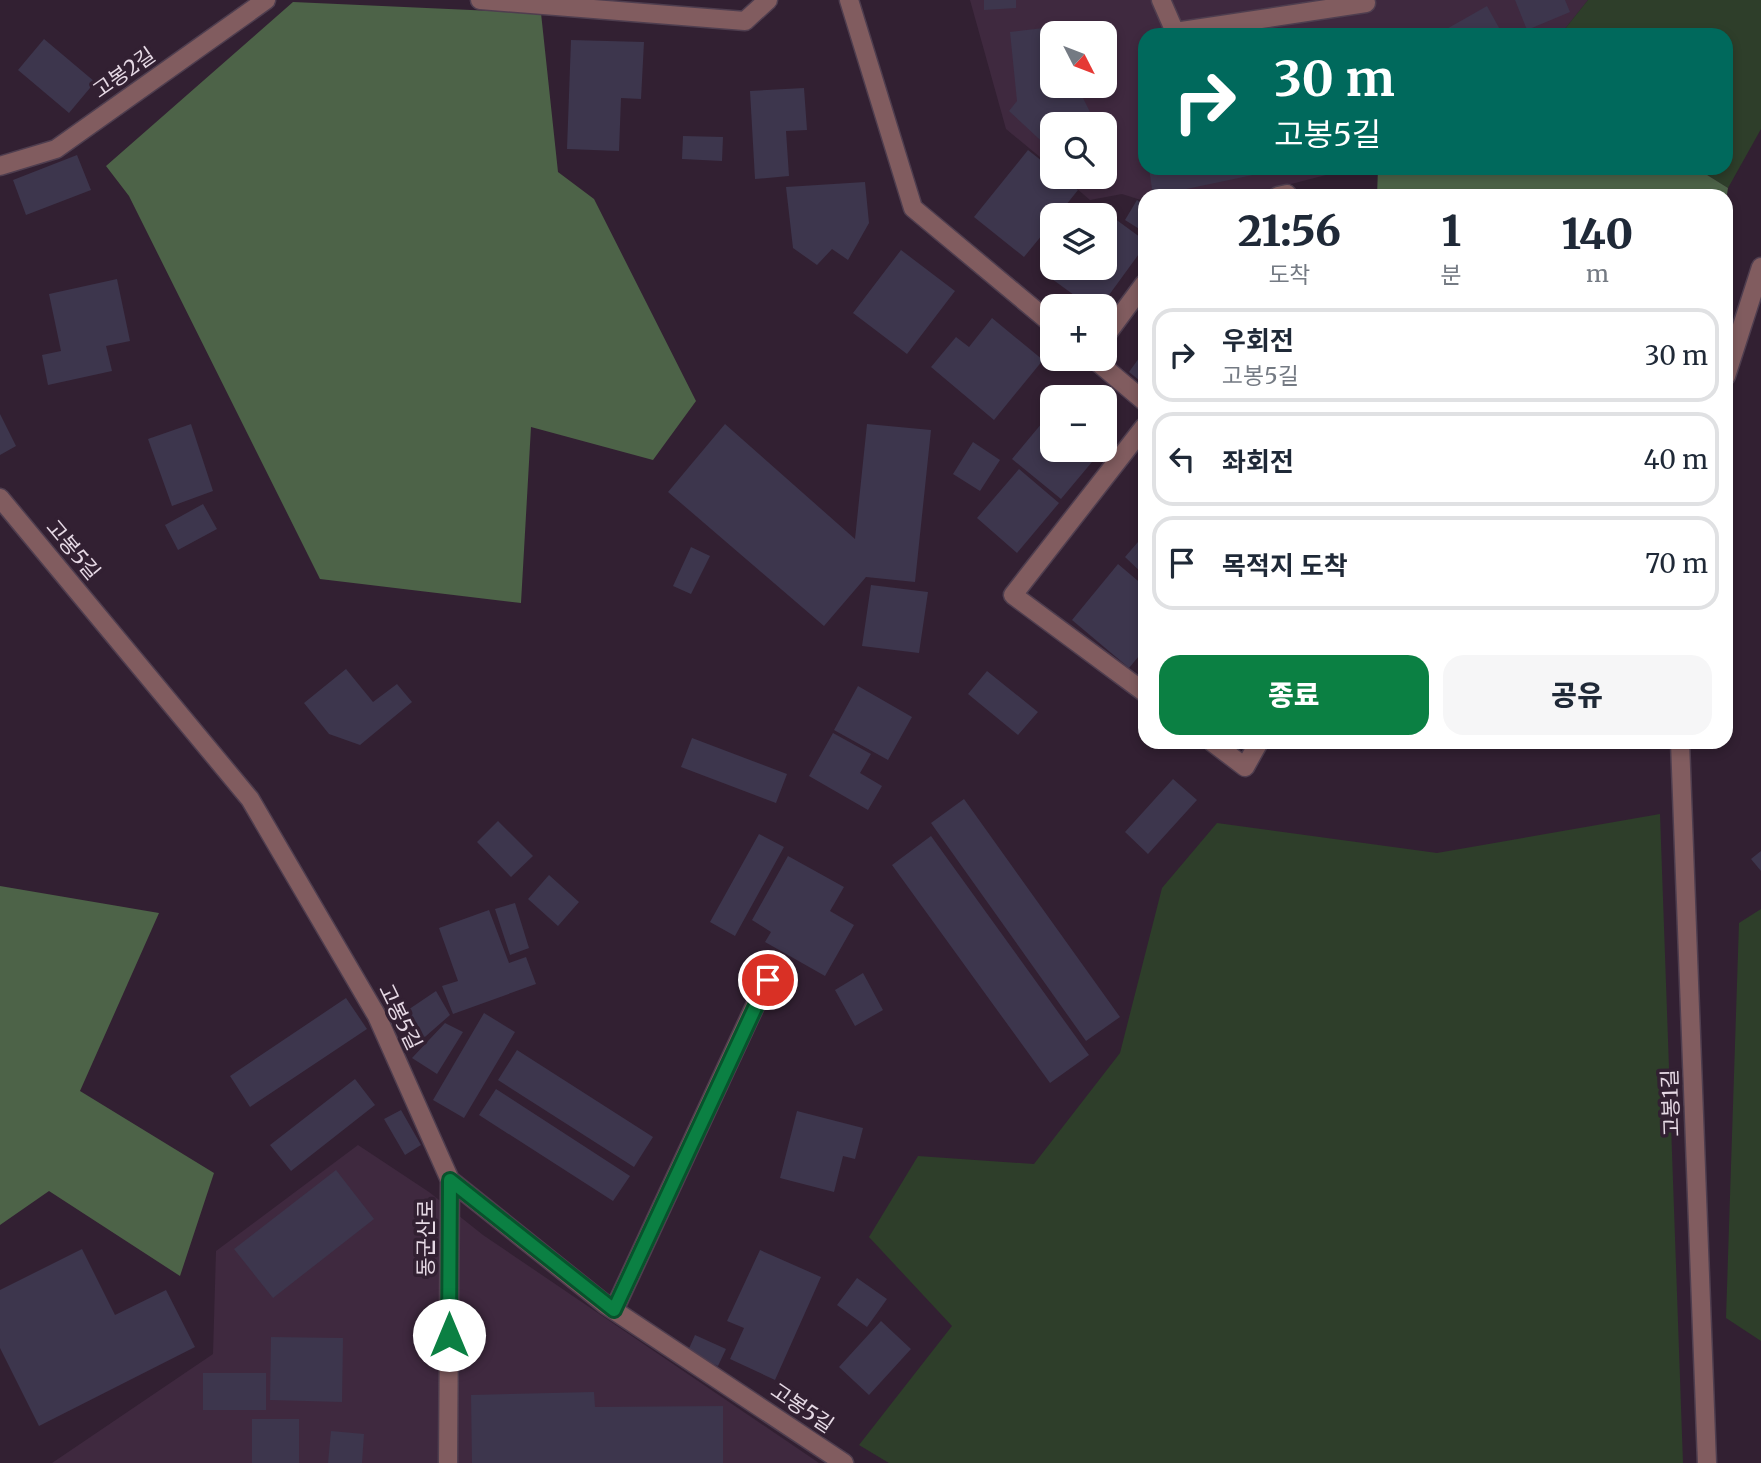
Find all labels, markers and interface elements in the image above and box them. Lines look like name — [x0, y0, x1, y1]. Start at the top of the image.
north arrow — [1040, 21, 1116, 98]
map controls — [1040, 21, 1117, 462]
street label: 고봉2길 — [87, 41, 160, 104]
text: 30 m — [1274, 48, 1395, 109]
icon: right — [1159, 56, 1250, 147]
button: search — [1040, 112, 1117, 189]
text: 고봉5길 — [1274, 115, 1381, 155]
button: layers — [1040, 203, 1117, 280]
text: 21:56 — [1238, 205, 1341, 257]
text: 1 — [1441, 205, 1461, 257]
text: 140 — [1561, 208, 1633, 260]
text: m — [1586, 259, 1609, 288]
text: 도착 — [1268, 260, 1310, 289]
text: 분 — [1441, 260, 1462, 289]
button: + — [1040, 294, 1117, 371]
text: 우회전 — [1222, 324, 1294, 357]
icon: right — [1163, 336, 1201, 374]
text: 30 m — [1645, 339, 1708, 372]
text: 고봉5길 — [1222, 361, 1299, 390]
button: − — [1040, 385, 1117, 462]
icon: left — [1163, 440, 1201, 478]
text: 40 m — [1644, 443, 1708, 476]
text: 좌회전 — [1222, 445, 1294, 478]
street label: 고봉5길 — [40, 514, 106, 585]
icon: arrive — [1163, 544, 1201, 582]
text: 70 m — [1645, 547, 1708, 580]
text: 목적지 도착 — [1222, 549, 1348, 582]
button: 종료 — [1159, 655, 1429, 735]
button: 공유 — [1443, 655, 1712, 735]
pin — [738, 950, 798, 1010]
icon: arrive — [749, 961, 787, 999]
street label: 고봉5길 — [373, 979, 428, 1054]
street label: 고봉1길 — [1656, 1069, 1685, 1137]
street label: 동군산로 — [412, 1199, 439, 1277]
position arrow — [412, 1298, 486, 1372]
street label: 고봉5길 — [766, 1377, 839, 1438]

